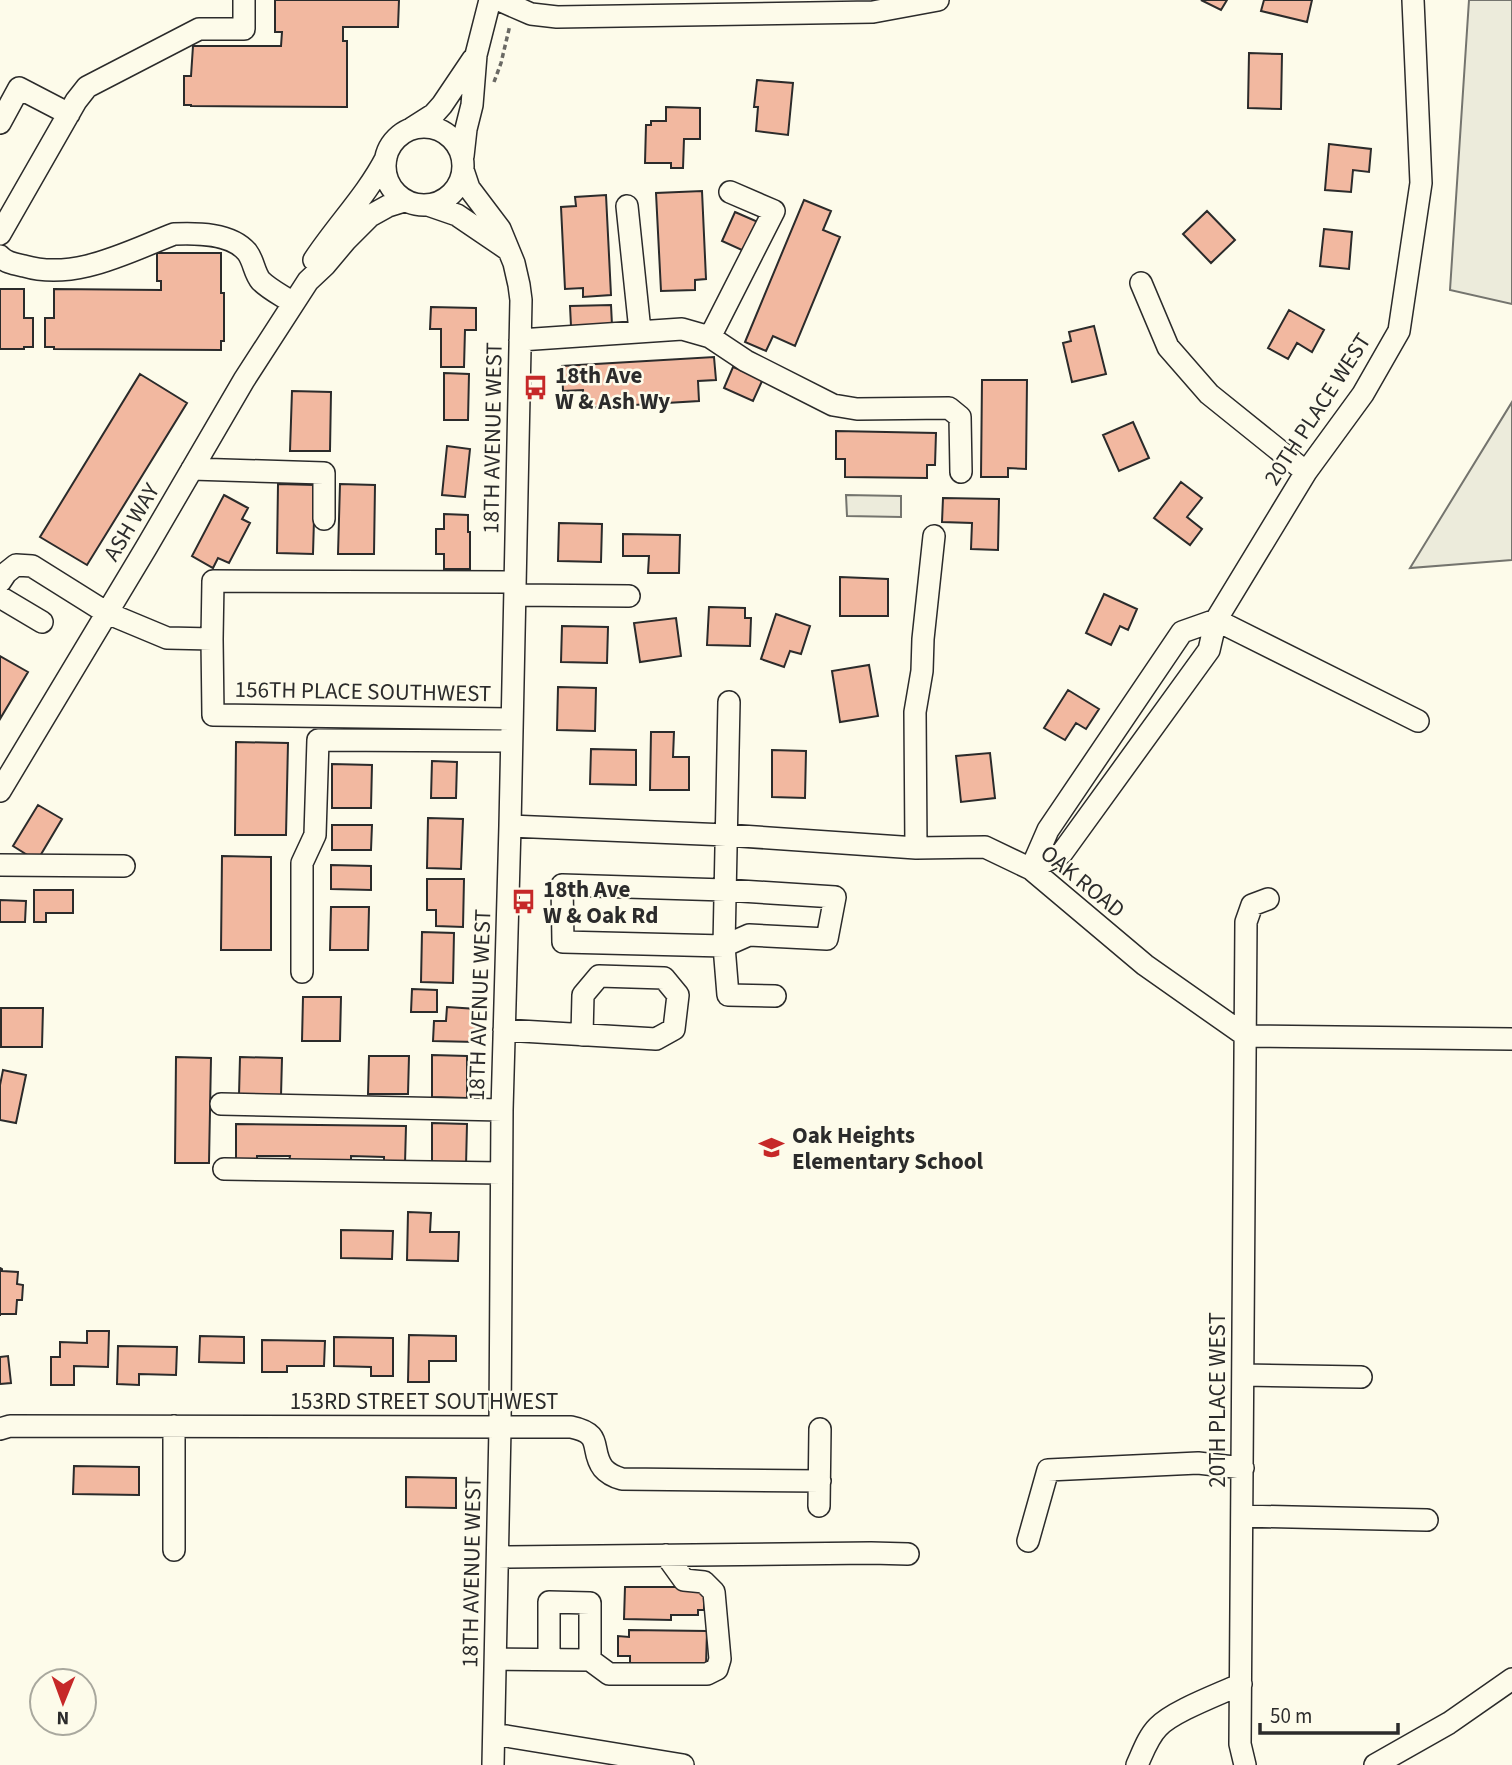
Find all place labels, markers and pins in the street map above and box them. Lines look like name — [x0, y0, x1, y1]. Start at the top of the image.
place label: 18th Ave W & Ash Wy — [555, 359, 670, 418]
bus stop icon: 18th Ave W & Ash Wy — [521, 374, 549, 402]
place label: 18th Ave W & Oak Rd — [543, 873, 658, 932]
bus stop icon: 18th Ave W & Oak Rd — [509, 888, 537, 916]
place label: Oak Heights Elementary School — [792, 1119, 983, 1178]
school or university icon: Oak Heights Elementary School — [758, 1134, 786, 1162]

